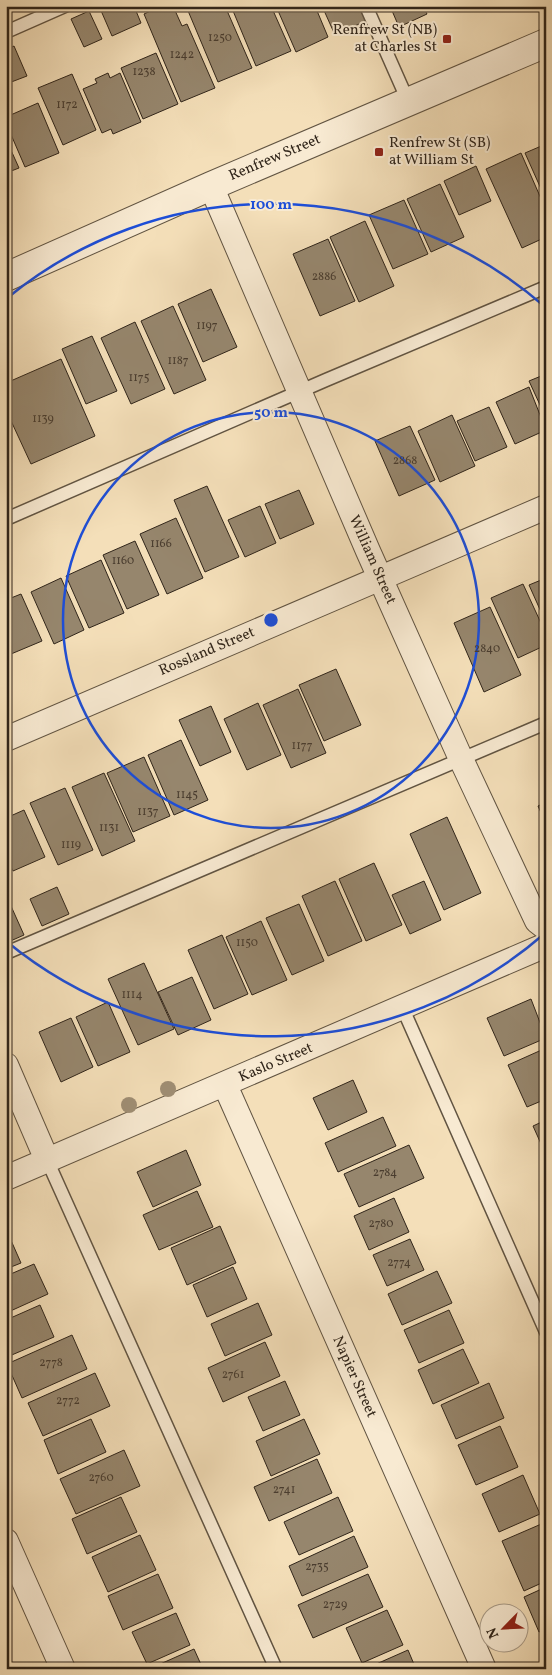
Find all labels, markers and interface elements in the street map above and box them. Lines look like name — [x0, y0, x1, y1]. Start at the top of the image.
place label: Renfrew St (NB) at Charles St — [333, 20, 437, 58]
house number: 1250 — [208, 30, 232, 46]
marker: Renfrew St (NB) at Charles St — [441, 33, 453, 45]
house number: 1242 — [170, 47, 194, 63]
house number: 1238 — [133, 64, 156, 80]
house number: 1172 — [56, 97, 78, 113]
street label: Renfrew Street — [226, 129, 324, 187]
place label: Renfrew St (SB) at William St — [389, 133, 490, 171]
marker: Renfrew St (SB) at William St — [373, 146, 385, 158]
text: 100 m — [250, 195, 293, 216]
house number: 2886 — [312, 269, 336, 285]
house number: 1197 — [196, 318, 218, 334]
house number: 1187 — [167, 353, 189, 369]
house number: 1175 — [129, 370, 150, 386]
text: 50 m — [254, 403, 288, 424]
house number: 1139 — [32, 411, 54, 427]
house number: 2868 — [393, 453, 417, 469]
street label: William Street — [343, 512, 401, 608]
house number: 1166 — [150, 536, 172, 552]
house number: 1160 — [112, 553, 134, 569]
centre of rings — [262, 611, 280, 629]
street label: Rossland Street — [156, 622, 258, 682]
house number: 2840 — [474, 641, 500, 657]
house number: 1177 — [292, 738, 313, 754]
house number: 1145 — [176, 787, 198, 803]
house number: 1137 — [137, 804, 159, 820]
house number: 1131 — [99, 820, 119, 836]
house number: 1119 — [61, 837, 81, 853]
house number: 1150 — [236, 935, 258, 951]
house number: 1114 — [121, 987, 143, 1003]
street label: Kaslo Street — [236, 1038, 316, 1088]
house number: 2784 — [373, 1165, 397, 1181]
house number: 2780 — [369, 1216, 393, 1232]
house number: 2774 — [387, 1255, 411, 1271]
street label: Napier Street — [327, 1333, 381, 1421]
house number: 2778 — [39, 1355, 63, 1371]
house number: 2761 — [222, 1367, 244, 1383]
house number: 2772 — [56, 1393, 80, 1409]
house number: 2760 — [88, 1470, 114, 1486]
house number: 2741 — [273, 1482, 295, 1498]
house number: 2735 — [305, 1559, 329, 1575]
house number: 2729 — [323, 1597, 347, 1613]
north arrow — [480, 1602, 530, 1652]
text: N — [483, 1624, 504, 1641]

